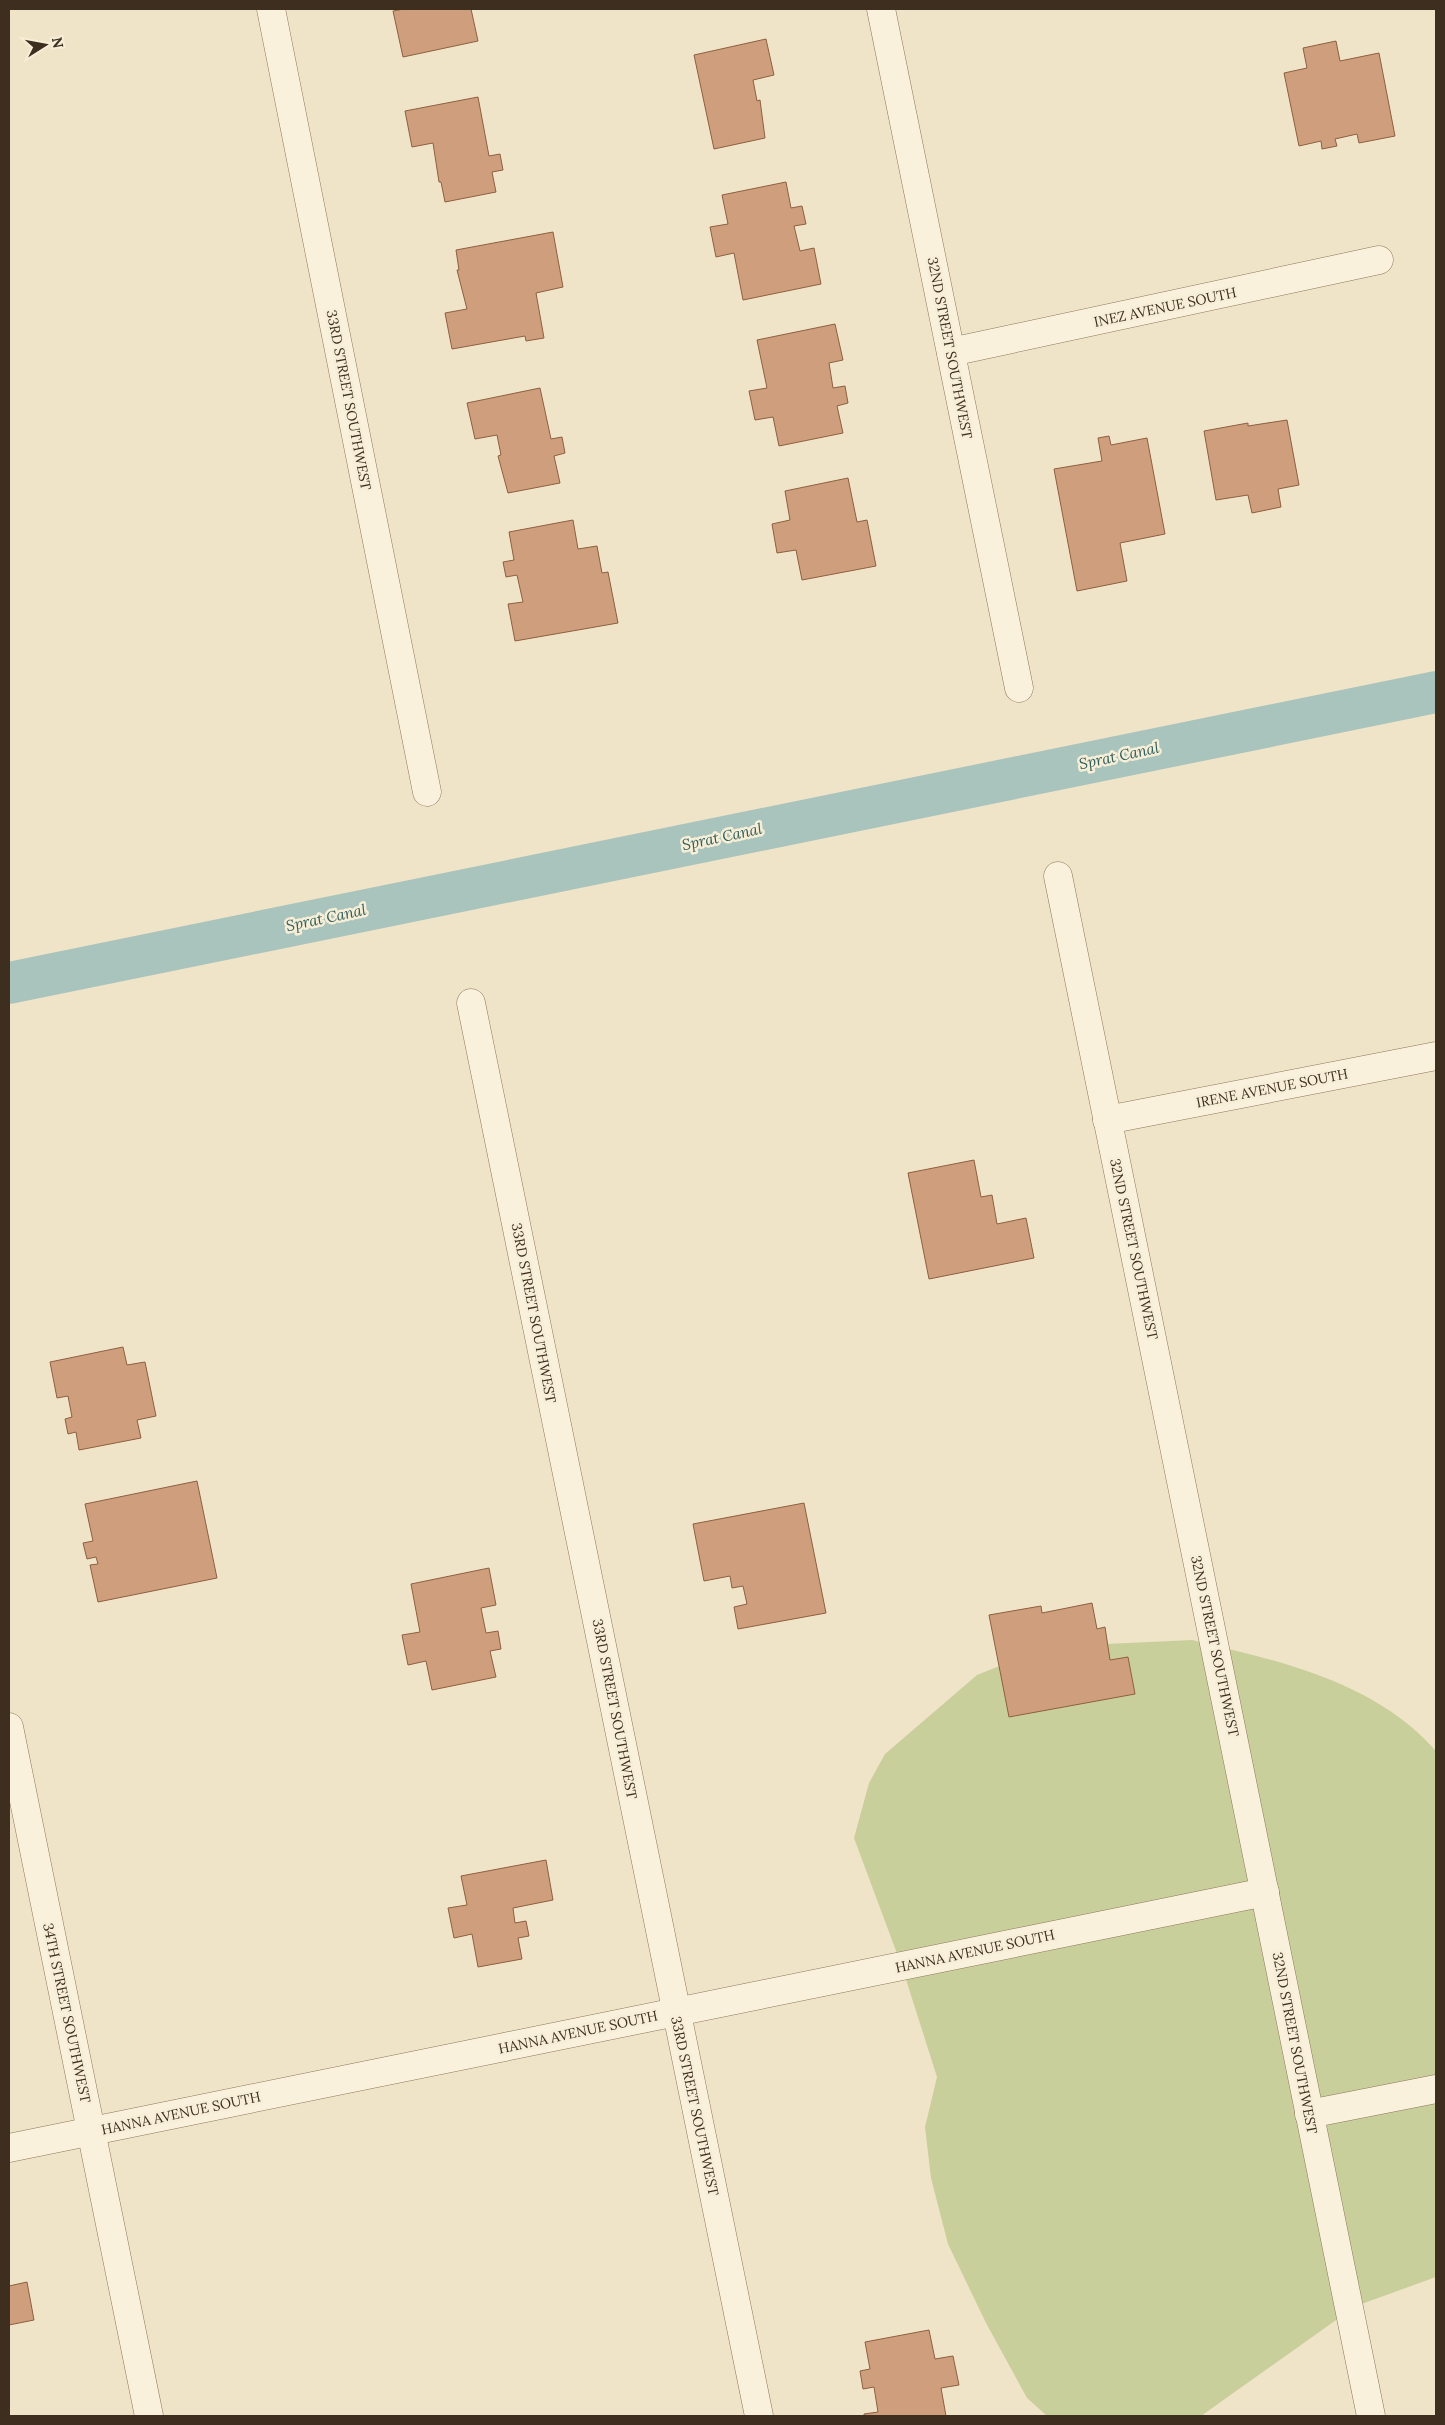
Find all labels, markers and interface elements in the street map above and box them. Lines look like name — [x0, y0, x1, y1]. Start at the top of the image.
north arrow — [20, 20, 70, 70]
text: N — [48, 35, 68, 50]
street label: 32ND STREET SOUTHWEST — [924, 256, 976, 440]
street label: INEZ AVENUE SOUTH — [1092, 283, 1238, 331]
street label: 33RD STREET SOUTHWEST — [323, 308, 375, 492]
water label: Sprat Canal — [1077, 738, 1161, 773]
water label: Sprat Canal — [680, 819, 764, 854]
water label: Sprat Canal — [284, 900, 368, 935]
street label: IRENE AVENUE SOUTH — [1195, 1064, 1350, 1112]
street label: 32ND STREET SOUTHWEST — [1106, 1157, 1162, 1341]
street label: 33RD STREET SOUTHWEST — [508, 1221, 560, 1405]
street label: 32ND STREET SOUTHWEST — [1187, 1554, 1243, 1738]
street label: 33RD STREET SOUTHWEST — [589, 1617, 641, 1801]
street label: 34TH STREET SOUTHWEST — [39, 1921, 95, 2105]
street label: HANNA AVENUE SOUTH — [894, 1925, 1056, 1977]
street label: 32ND STREET SOUTHWEST — [1269, 1951, 1321, 2135]
street label: HANNA AVENUE SOUTH — [497, 2006, 659, 2058]
street label: 33RD STREET SOUTHWEST — [667, 2015, 723, 2197]
street label: HANNA AVENUE SOUTH — [100, 2087, 262, 2139]

